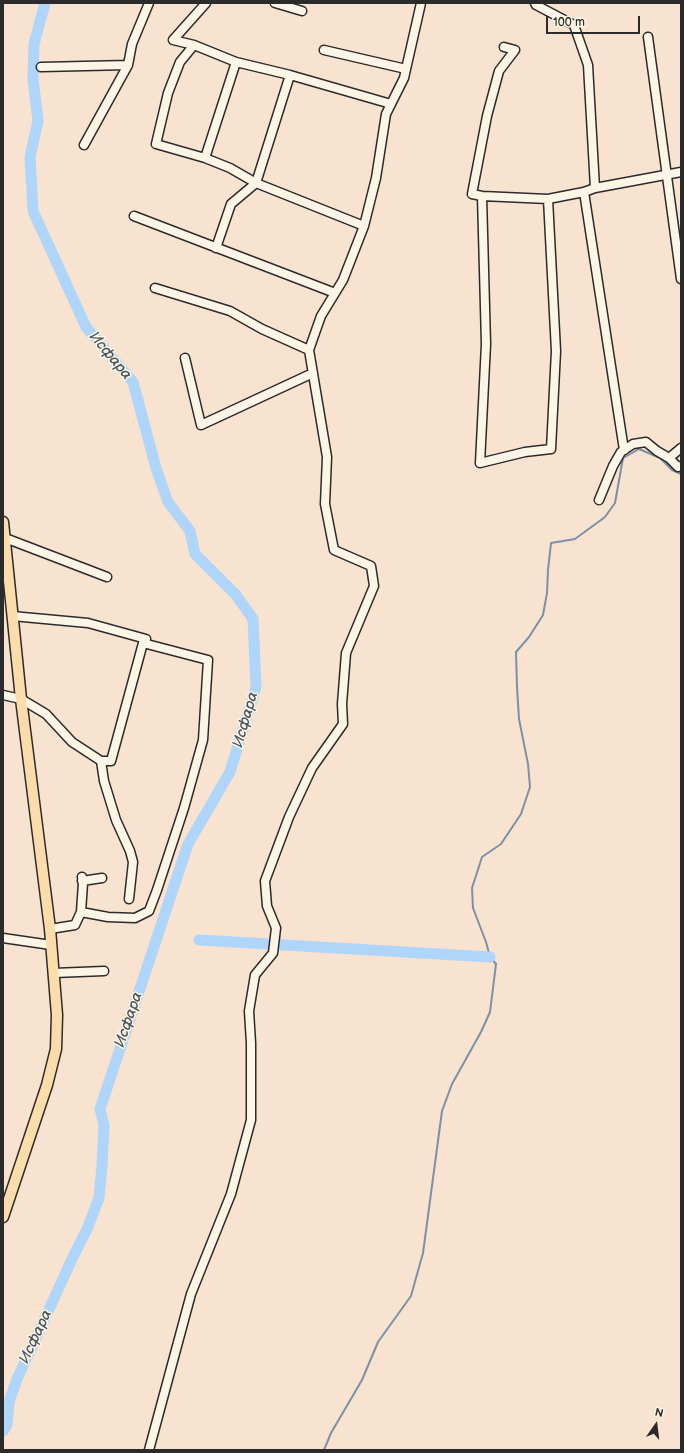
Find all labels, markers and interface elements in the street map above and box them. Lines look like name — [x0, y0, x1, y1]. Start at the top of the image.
scale bar — [548, 8, 642, 34]
text: 100 m — [553, 15, 585, 30]
water label: Исфара — [85, 328, 135, 384]
water label: Исфара — [229, 690, 263, 750]
water label: Исфара — [111, 990, 147, 1050]
water label: Исфара — [16, 1307, 56, 1367]
north arrow — [636, 1405, 676, 1445]
text: N — [653, 1406, 665, 1420]

